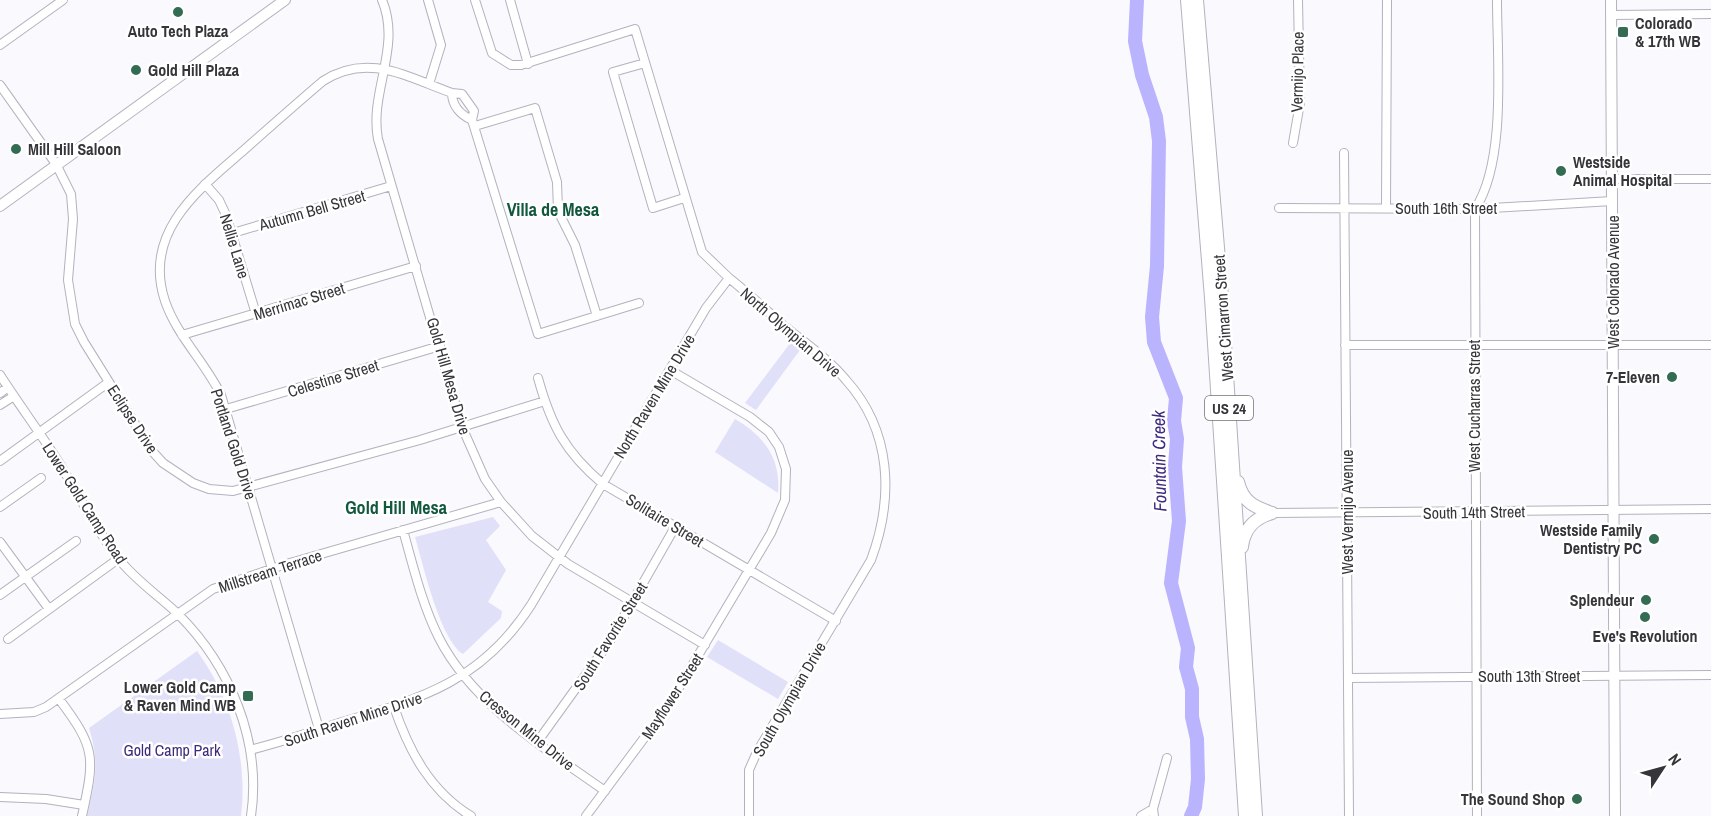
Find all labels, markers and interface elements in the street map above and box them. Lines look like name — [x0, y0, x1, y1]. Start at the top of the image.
marker: Auto Tech Plaza — [171, 5, 185, 19]
place label: Colorado & 17th WB — [1635, 12, 1701, 52]
place label: Auto Tech Plaza — [128, 20, 229, 42]
marker: Colorado & 17th WB — [1616, 25, 1630, 39]
street label: Vermijo Place — [1285, 31, 1309, 113]
place label: Gold Hill Plaza — [148, 59, 240, 81]
marker: Gold Hill Plaza — [129, 63, 143, 77]
place label: Mill Hill Saloon — [28, 138, 121, 160]
marker: Mill Hill Saloon — [9, 142, 23, 156]
place label: Westside Animal Hospital — [1573, 151, 1672, 191]
marker: Westside Animal Hospital — [1554, 164, 1568, 178]
street label: Autumn Bell Street — [255, 184, 368, 236]
district label: Villa de Mesa — [507, 197, 600, 222]
street label: South 16th Street — [1395, 197, 1497, 219]
street label: Nellie Lane — [215, 211, 255, 281]
street label: West Colorado Avenue — [1602, 215, 1624, 349]
street label: West Cimarron Street — [1208, 254, 1238, 382]
street label: Merrimac Street — [251, 277, 348, 325]
street label: North Olympian Drive — [736, 282, 846, 382]
street label: Gold Hill Mesa Drive — [422, 315, 476, 437]
street label: North Raven Mine Drive — [608, 330, 700, 462]
street label: West Cucharras Street — [1463, 339, 1485, 472]
street label: Celestine Street — [285, 354, 382, 402]
place label: 7-Eleven — [1606, 366, 1660, 388]
marker: 7-Eleven — [1665, 370, 1679, 384]
street label: Eclipse Drive — [103, 380, 163, 458]
street label: Portland Gold Drive — [206, 386, 262, 502]
road number: US 24 — [1205, 396, 1253, 420]
water label: Fountain Creek — [1146, 410, 1172, 512]
street label: Lower Gold Camp Road — [37, 438, 133, 568]
street label: West Vermijo Avenue — [1336, 450, 1358, 575]
street label: Solitaire Street — [622, 488, 708, 552]
district label: Gold Hill Mesa — [345, 495, 448, 520]
street label: South 14th Street — [1423, 500, 1526, 524]
place label: Westside Family Dentistry PC — [1540, 519, 1643, 559]
marker: Westside Family Dentistry PC — [1647, 532, 1661, 546]
street label: Millstream Terrace — [215, 544, 325, 598]
street label: South Favorite Street — [568, 577, 652, 694]
place label: Splendeur — [1570, 589, 1635, 611]
marker: Splendeur — [1639, 593, 1653, 607]
marker: Eve's Revolution — [1638, 610, 1652, 624]
place label: Eve's Revolution — [1592, 625, 1698, 647]
street label: South Olympian Drive — [747, 638, 831, 760]
street label: Mayflower Street — [636, 648, 708, 743]
street label: South 13th Street — [1478, 665, 1580, 687]
place label: Lower Gold Camp & Raven Mind WB — [124, 676, 236, 716]
street label: Cresson Mine Drive — [475, 685, 579, 775]
street label: South Raven Mine Drive — [281, 686, 425, 752]
marker: Lower Gold Camp & Raven Mind WB — [241, 689, 255, 703]
north arrow — [1633, 738, 1693, 798]
park label: Gold Camp Park — [124, 739, 221, 761]
text: N — [1663, 749, 1687, 769]
place label: The Sound Shop — [1461, 788, 1565, 810]
marker: The Sound Shop — [1570, 792, 1584, 806]

